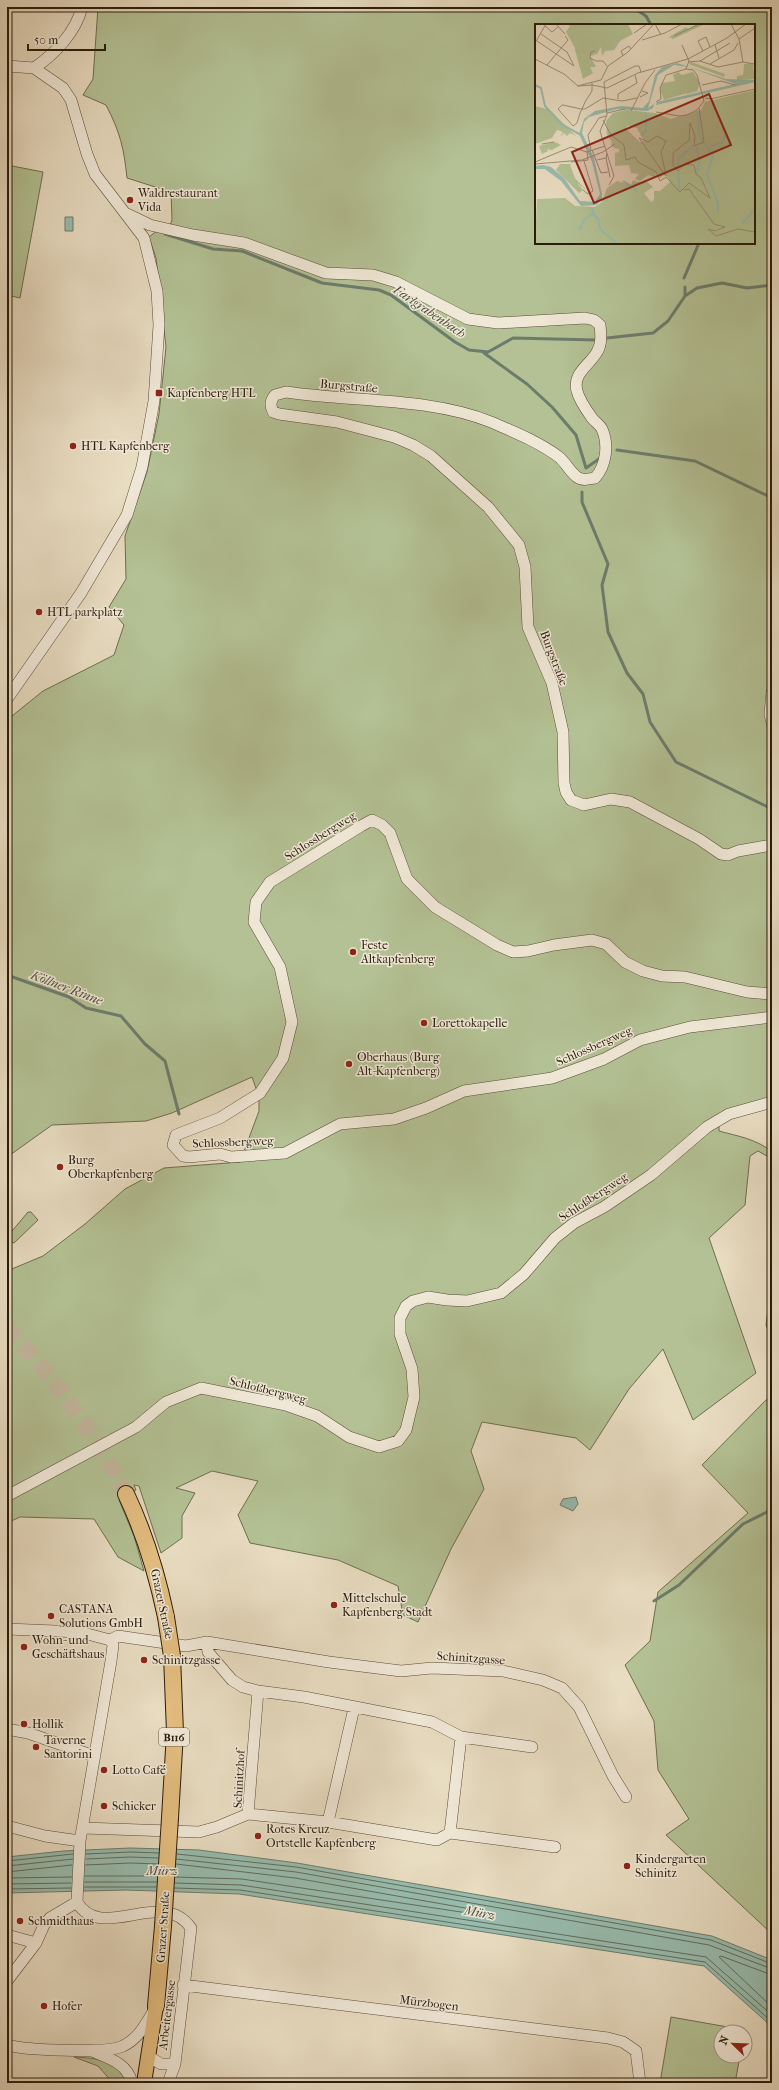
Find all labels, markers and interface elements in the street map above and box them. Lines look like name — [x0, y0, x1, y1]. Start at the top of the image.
inset map — [535, 24, 755, 244]
scale bar — [28, 26, 105, 52]
text: 50 m — [34, 33, 58, 47]
place label: Waldrestaurant Vida — [137, 186, 219, 214]
marker: Waldrestaurant Vida — [125, 195, 135, 205]
water label: Farlgrabenbach — [390, 281, 469, 341]
street label: Burgstraße — [320, 377, 379, 396]
place label: Kapfenberg HTL — [167, 386, 256, 400]
marker: Kapfenberg HTL — [154, 388, 164, 398]
place label: HTL Kapfenberg — [81, 439, 170, 453]
marker: HTL Kapfenberg — [68, 441, 78, 451]
place label: HTL parkplatz — [47, 605, 123, 619]
marker: HTL parkplatz — [34, 607, 44, 617]
street label: Burgstraße — [537, 628, 571, 688]
street label: Schlossbergweg — [282, 808, 359, 863]
place label: Feste Altkapfenberg — [360, 938, 435, 966]
marker: Feste Altkapfenberg — [348, 947, 358, 957]
water label: Köllner Rinne — [28, 967, 105, 1008]
place label: Lorettokapelle — [432, 1016, 507, 1030]
marker: Lorettokapelle — [419, 1018, 429, 1028]
street label: Schlossbergweg — [554, 1023, 635, 1069]
place label: Oberhaus (Burg Alt-Kapfenberg) — [356, 1050, 440, 1078]
marker: Oberhaus (Burg Alt-Kapfenberg) — [344, 1059, 354, 1069]
street label: Schlossbergweg — [192, 1134, 274, 1150]
place label: Burg Oberkapfenberg — [68, 1153, 154, 1181]
marker: Burg Oberkapfenberg — [55, 1162, 65, 1172]
street label: Schloßbergweg — [556, 1169, 630, 1224]
street label: Schloßbergweg — [228, 1374, 309, 1406]
street label: Grazer Straße — [148, 1567, 176, 1641]
place label: Mittelschule Kapfenberg Stadt — [342, 1591, 433, 1619]
marker: Mittelschule Kapfenberg Stadt — [329, 1600, 339, 1610]
place label: CASTANA Solutions GmbH — [59, 1602, 143, 1630]
marker: CASTANA Solutions GmbH — [46, 1611, 56, 1621]
place label: Wohn- und Geschäftshaus — [31, 1633, 105, 1661]
marker: Wohn- und Geschäftshaus — [19, 1642, 29, 1652]
street label: Schinitzgasse — [436, 1649, 506, 1667]
place label: Schinitzgasse — [152, 1653, 221, 1667]
marker: Schinitzgasse — [139, 1655, 149, 1665]
place label: Hollik — [32, 1717, 65, 1731]
marker: Hollik — [19, 1719, 29, 1729]
road number: B116 — [159, 1728, 189, 1746]
place label: Taverne Santorini — [44, 1733, 93, 1761]
marker: Taverne Santorini — [31, 1742, 41, 1752]
street label: Schinitzhof — [230, 1746, 248, 1809]
place label: Lotto Café — [112, 1763, 166, 1777]
marker: Lotto Café — [99, 1765, 109, 1775]
place label: Schicker — [112, 1799, 157, 1813]
marker: Schicker — [99, 1801, 109, 1811]
place label: Rotes Kreuz Ortstelle Kapfenberg — [266, 1822, 376, 1850]
marker: Rotes Kreuz Ortstelle Kapfenberg — [253, 1831, 263, 1841]
place label: Kindergarten Schinitz — [635, 1852, 706, 1880]
marker: Kindergarten Schinitz — [622, 1861, 632, 1871]
water label: Mürz — [145, 1863, 178, 1878]
street label: Grazer Straße — [154, 1891, 172, 1963]
water label: Mürz — [462, 1902, 497, 1923]
place label: Schmidthaus — [28, 1914, 94, 1928]
marker: Schmidthaus — [15, 1916, 25, 1926]
street label: Arbeitergasse — [156, 1979, 178, 2052]
street label: Mürzbogen — [399, 1992, 460, 2014]
place label: Hofer — [52, 1999, 83, 2013]
marker: Hofer — [39, 2001, 49, 2011]
north arrow — [713, 2024, 753, 2064]
text: N — [717, 2033, 732, 2047]

